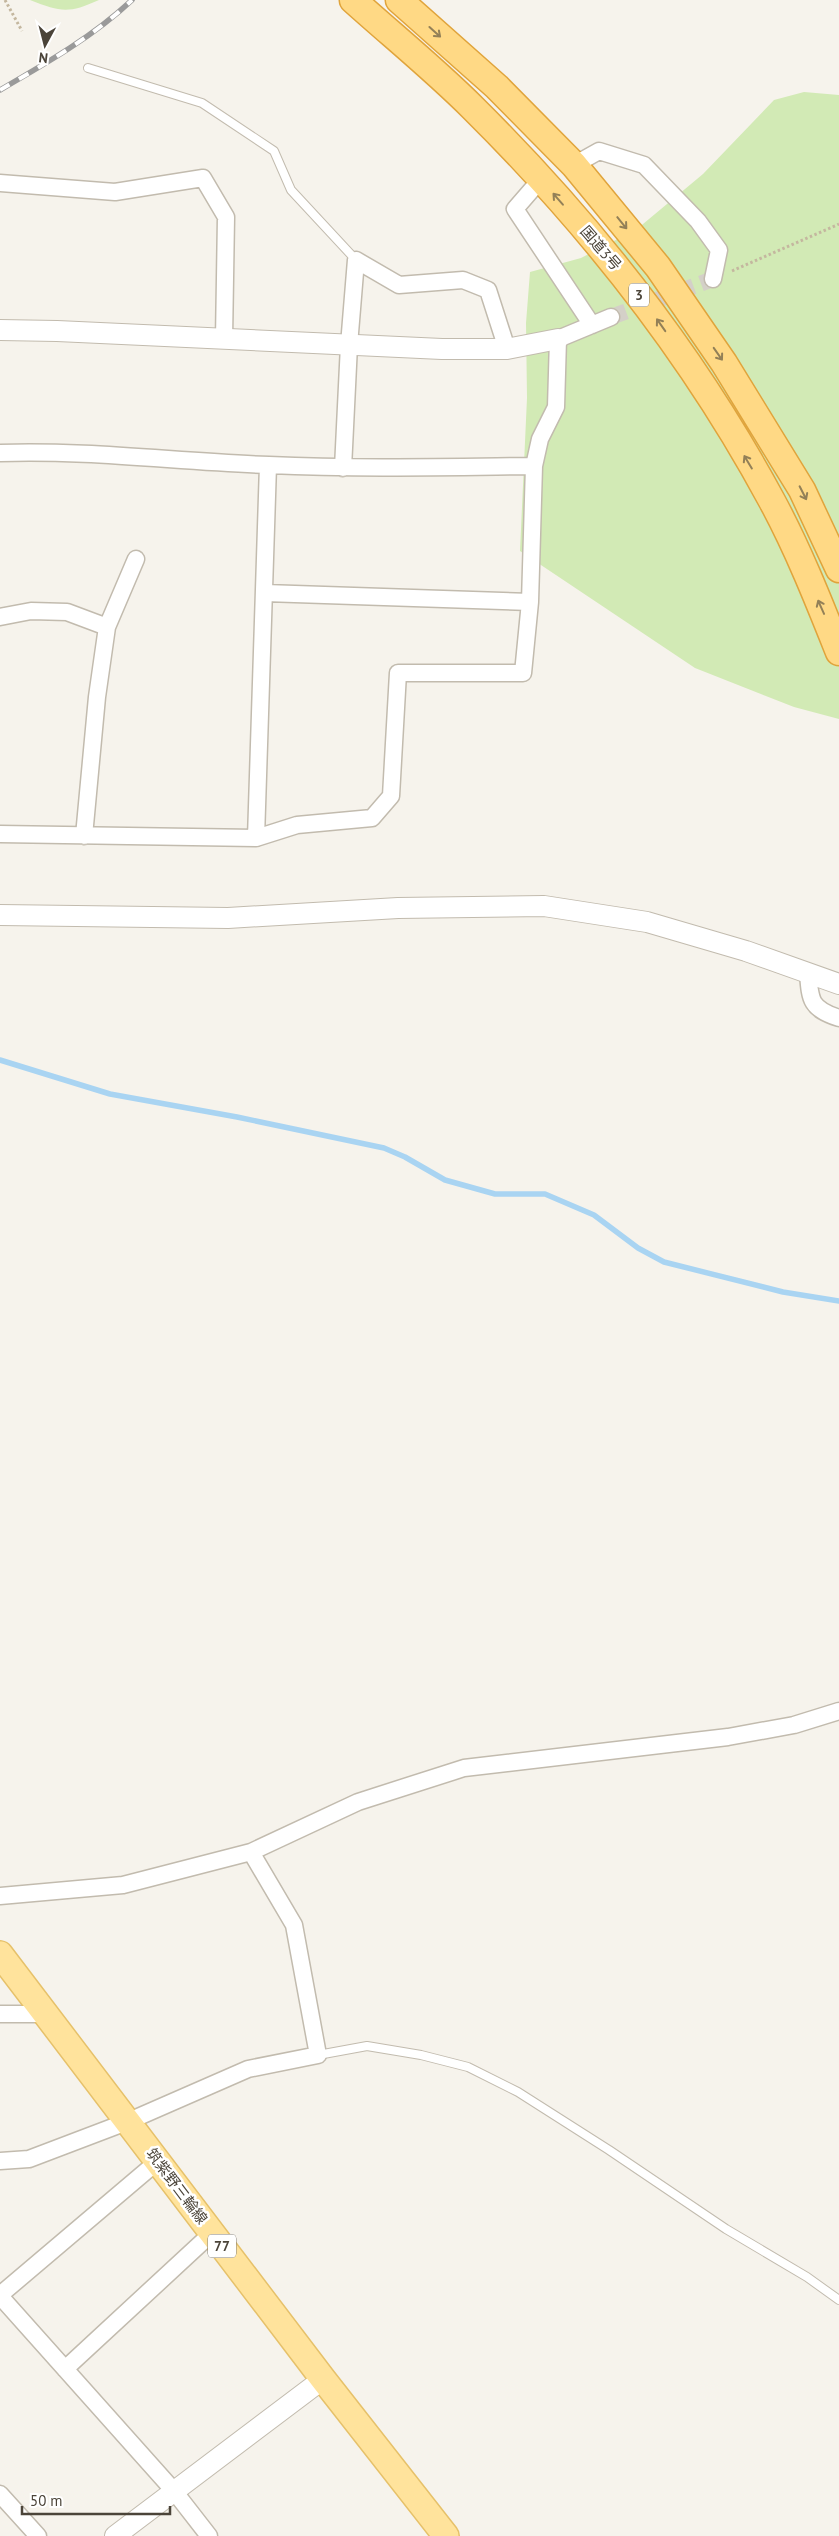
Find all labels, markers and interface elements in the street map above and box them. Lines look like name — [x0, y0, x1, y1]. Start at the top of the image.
north arrow — [20, 20, 70, 70]
one-way arrow — [429, 27, 442, 38]
text: N — [38, 48, 49, 67]
one-way arrow — [553, 193, 564, 206]
one-way arrow — [616, 217, 627, 230]
street label: 国道3号 — [576, 222, 626, 274]
road number: 3 — [629, 284, 649, 306]
one-way arrow — [656, 318, 666, 332]
one-way arrow — [713, 347, 723, 361]
one-way arrow — [743, 455, 753, 469]
one-way arrow — [799, 485, 808, 500]
one-way arrow — [815, 600, 825, 615]
street label: 筑紫野三輪線 — [142, 2144, 212, 2228]
road number: 77 — [208, 2234, 236, 2258]
scale bar — [22, 2484, 170, 2516]
text: 50 m — [30, 2491, 63, 2510]

